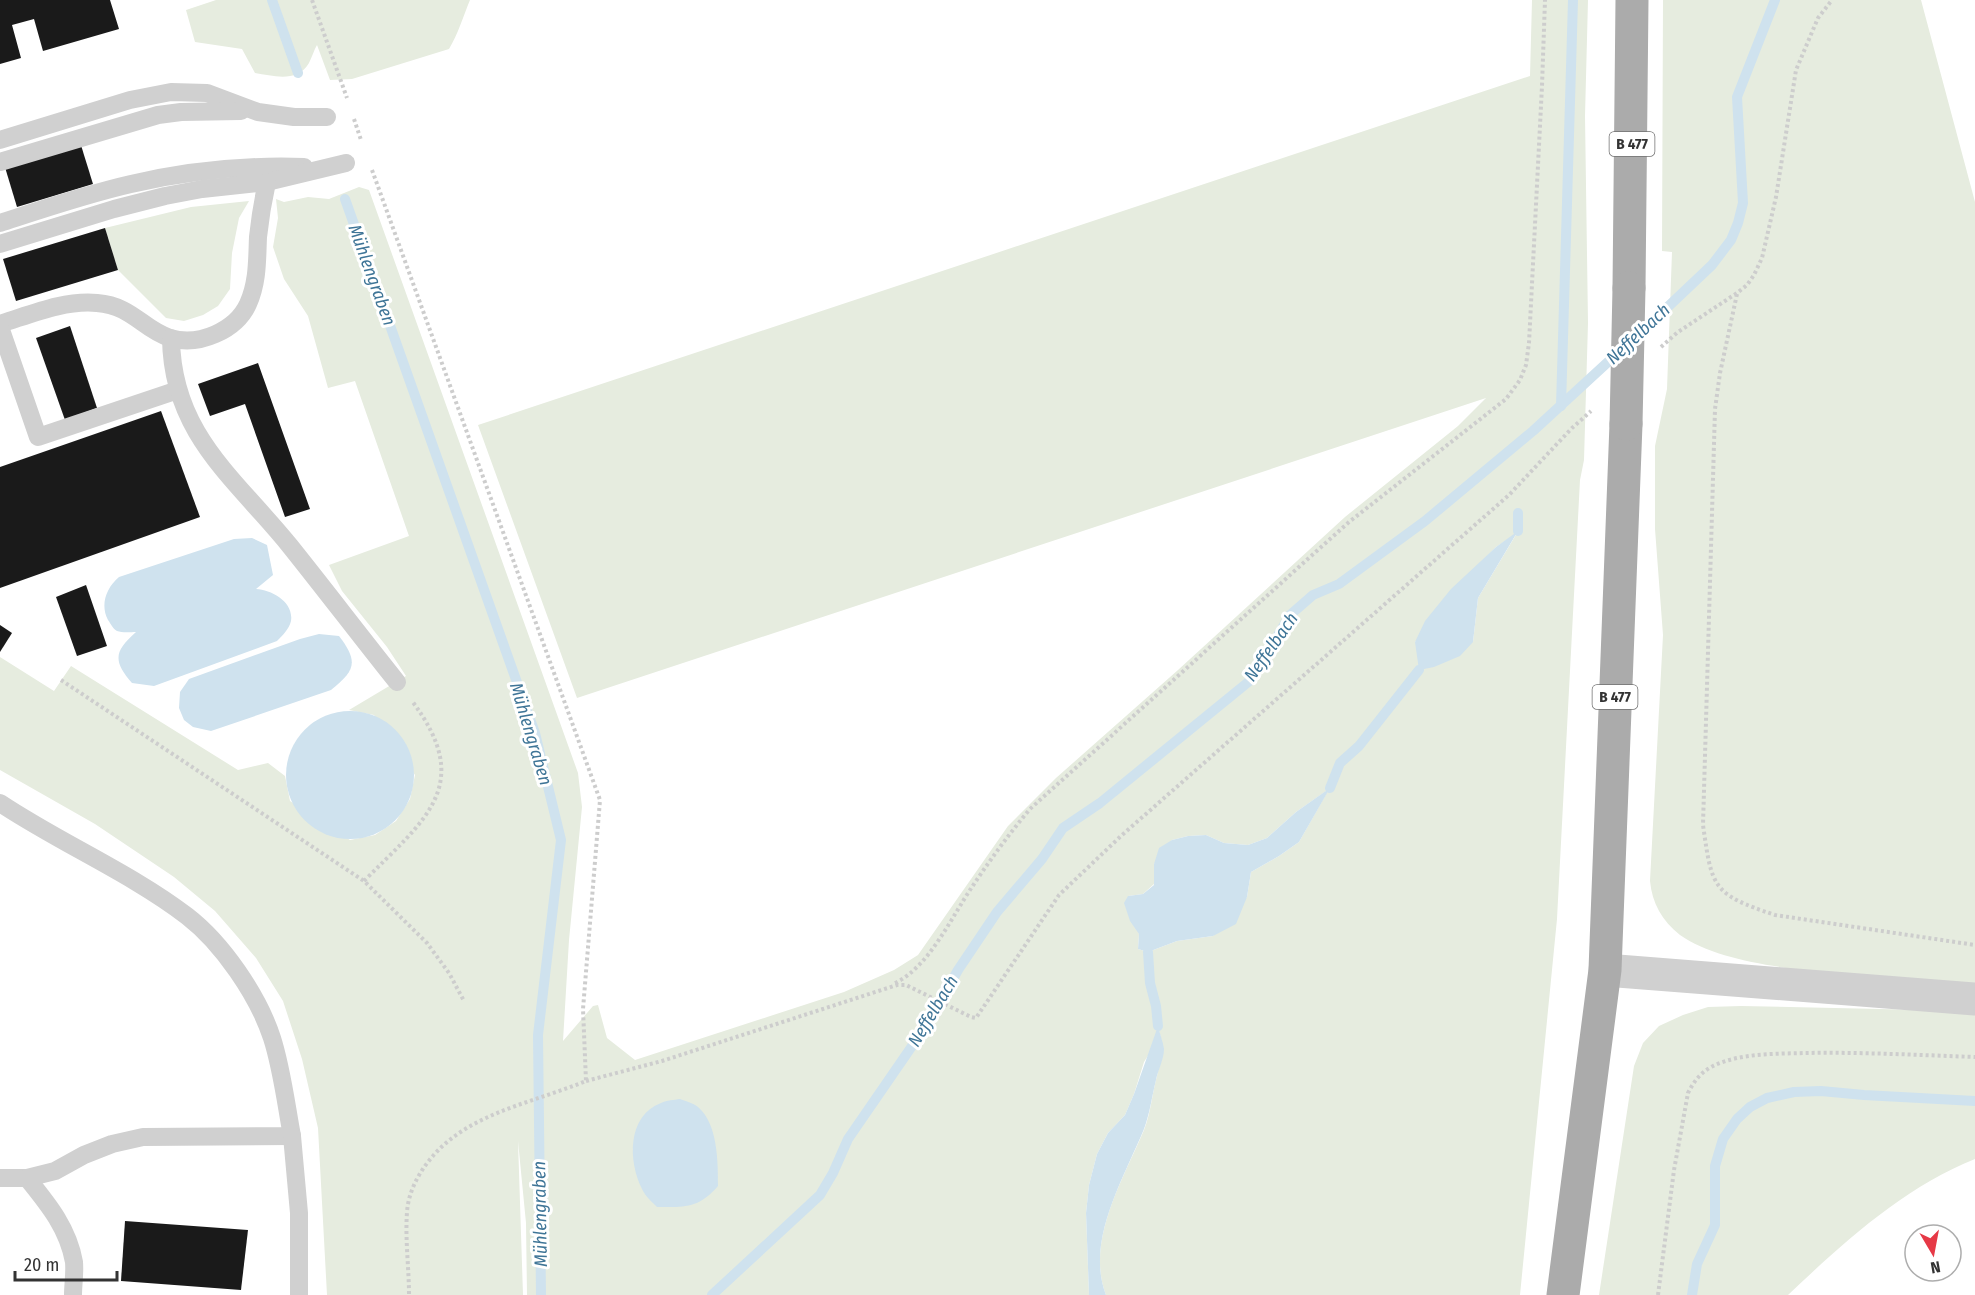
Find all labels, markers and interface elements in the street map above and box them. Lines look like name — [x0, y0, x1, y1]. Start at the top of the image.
road number: B 477 — [1610, 132, 1654, 156]
water label: Mühlengraben — [344, 221, 400, 329]
water label: Neffelbach — [1602, 299, 1674, 369]
water label: Neffelbach — [1239, 608, 1303, 686]
water label: Mühlengraben — [505, 680, 557, 788]
road number: B 477 — [1592, 685, 1638, 709]
water label: Neffelbach — [903, 971, 963, 1051]
water label: Mühlengraben — [528, 1161, 552, 1267]
north arrow — [1903, 1223, 1963, 1283]
scale bar — [15, 1244, 117, 1282]
text: 20 m — [24, 1254, 59, 1276]
text: N — [1929, 1257, 1942, 1277]

